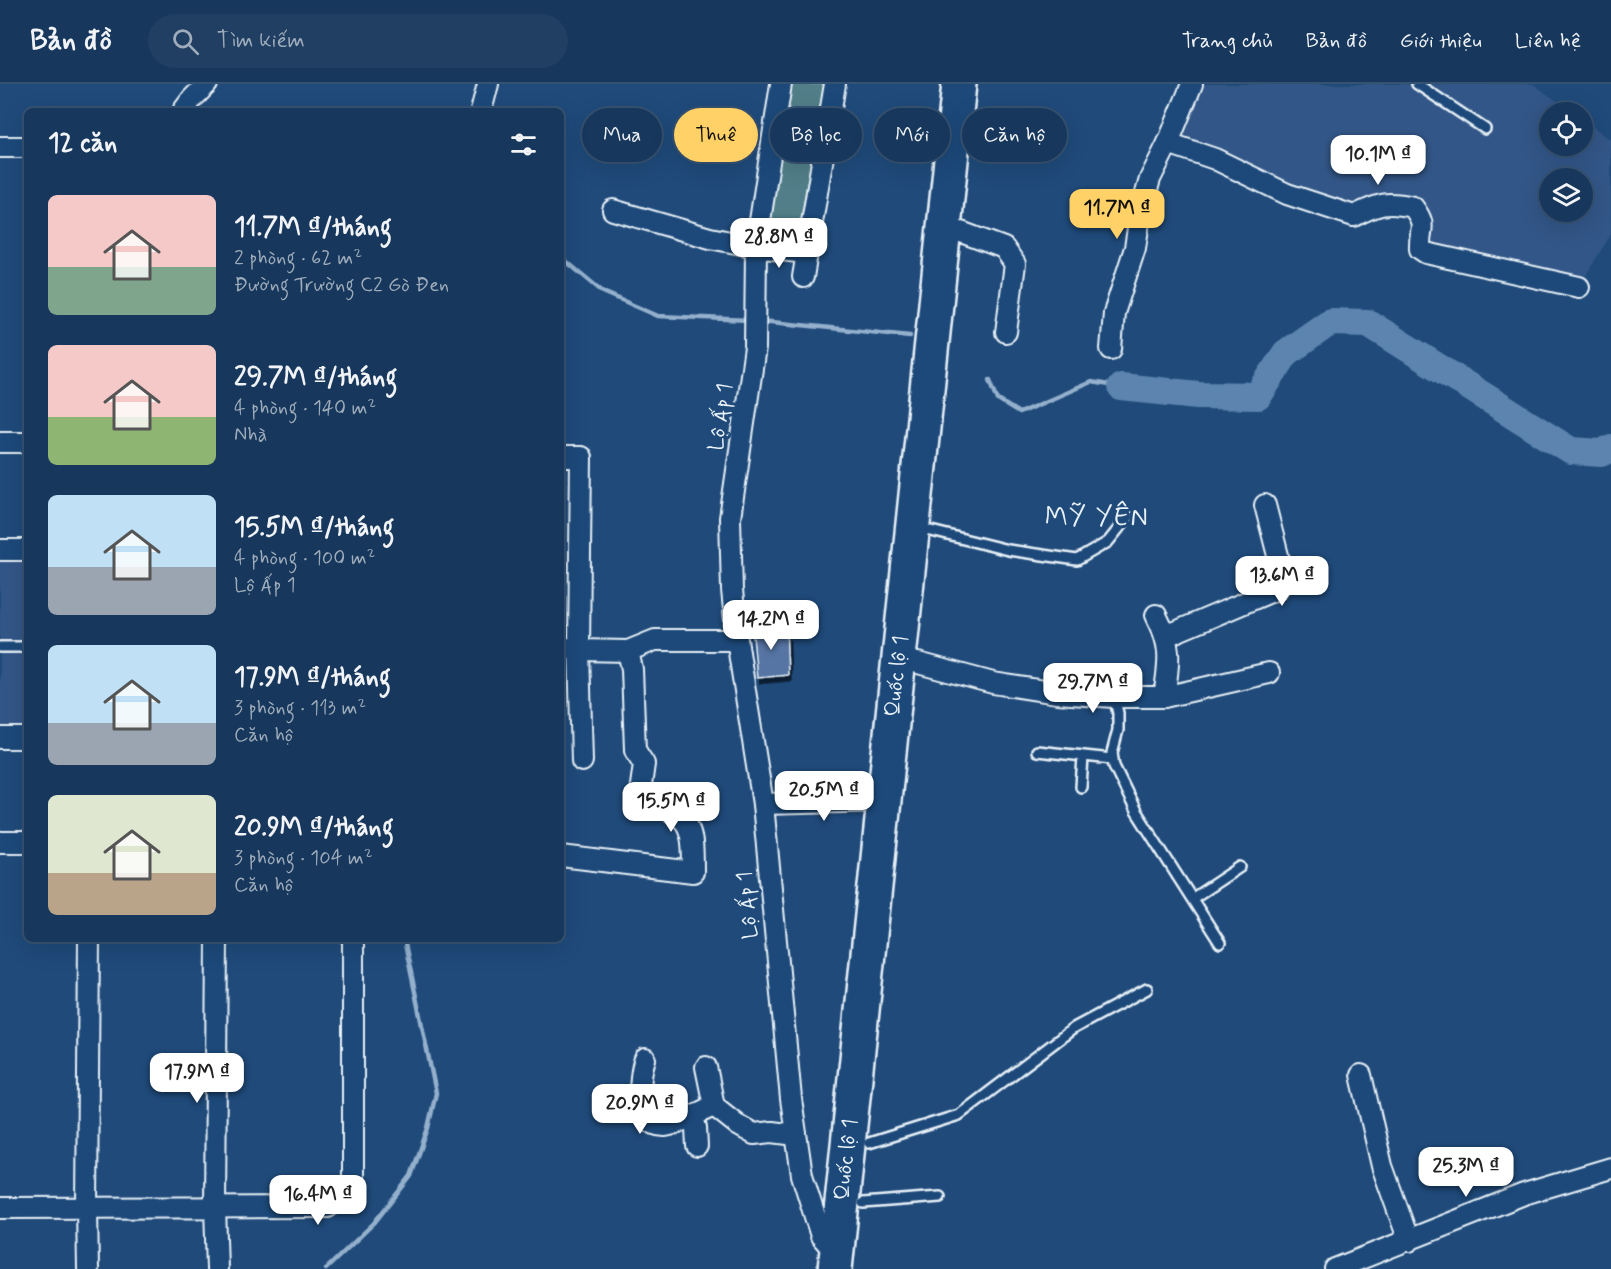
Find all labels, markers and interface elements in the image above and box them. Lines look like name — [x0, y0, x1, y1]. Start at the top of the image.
search box — [148, 14, 568, 68]
text: Bản đồ — [30, 23, 112, 60]
icon: search — [169, 25, 202, 58]
text: Tìm kiếm — [217, 27, 305, 55]
text: Trang chủ — [1182, 27, 1273, 55]
text: Bản đồ — [1306, 27, 1367, 55]
text: Giới thiệu — [1400, 27, 1482, 55]
text: Liên hệ — [1515, 27, 1581, 55]
map controls — [1539, 102, 1593, 222]
button: locate — [1539, 102, 1593, 156]
chip: Mua — [582, 108, 662, 162]
chip: Thuê — [674, 108, 758, 162]
chip: Bộ lọc — [770, 108, 862, 162]
chip: Mới — [874, 108, 950, 162]
chip: Căn hộ — [962, 108, 1067, 162]
text: 12 căn — [48, 127, 117, 161]
icon: filters — [507, 128, 540, 161]
pin: 10.1M ₫ — [1323, 135, 1433, 186]
text: 10.1M ₫ — [1345, 141, 1411, 168]
button: layers — [1539, 168, 1593, 222]
pin: 11.7M ₫ — [1062, 189, 1172, 240]
text: 11.7M ₫ — [1083, 195, 1151, 222]
text: 11.7M ₫/tháng — [234, 211, 392, 245]
pin: 28.8M ₫ — [724, 218, 834, 269]
icon: home — [96, 219, 168, 291]
text: 28.8M ₫ — [744, 224, 814, 251]
text: 2 phòng · 62 m² — [234, 245, 362, 272]
text: Đường Trường C2 Gò Đen — [234, 272, 449, 299]
text: 29.7M ₫/tháng — [234, 361, 397, 395]
icon: home — [96, 369, 168, 441]
street label: Lộ Ấp 1 — [702, 381, 740, 453]
text: 4 phòng · 140 m² — [234, 395, 376, 422]
text: Nhà — [234, 422, 267, 449]
district label: MỸ YÊN — [1045, 500, 1149, 535]
text: 15.5M ₫/tháng — [234, 511, 395, 545]
icon: home — [96, 519, 168, 591]
text: 4 phòng · 100 m² — [234, 545, 375, 572]
pin: 13.6M ₫ — [1227, 556, 1337, 607]
text: 13.6M ₫ — [1249, 562, 1315, 589]
text: Lộ Ấp 1 — [234, 572, 296, 599]
pin: 14.2M ₫ — [716, 600, 826, 651]
text: 14.2M ₫ — [737, 606, 805, 633]
street label: Quốc lộ 1 — [879, 634, 915, 718]
text: 17.9M ₫/tháng — [234, 661, 391, 695]
pin: 29.7M ₫ — [1038, 663, 1148, 714]
icon: home — [96, 669, 168, 741]
text: 29.7M ₫ — [1057, 669, 1129, 696]
text: 3 phòng · 113 m² — [234, 695, 366, 722]
text: Căn hộ — [234, 722, 294, 749]
pin: 20.5M ₫ — [769, 771, 879, 822]
text: 20.5M ₫ — [789, 777, 859, 804]
pin: 15.5M ₫ — [616, 782, 726, 833]
text: 15.5M ₫ — [637, 788, 705, 815]
text: 20.9M ₫/tháng — [234, 811, 394, 845]
icon: home — [96, 819, 168, 891]
text: 3 phòng · 104 m² — [234, 845, 373, 872]
street label: Lộ Ấp 1 — [731, 870, 765, 940]
text: Căn hộ — [234, 872, 294, 899]
pin: 17.9M ₫ — [142, 1053, 252, 1104]
text: 17.9M ₫ — [164, 1059, 230, 1086]
pin: 20.9M ₫ — [585, 1084, 695, 1135]
text: 20.9M ₫ — [606, 1090, 674, 1117]
street label: Quốc lộ 1 — [828, 1117, 865, 1202]
pin: 25.3M ₫ — [1411, 1147, 1521, 1198]
text: 25.3M ₫ — [1433, 1153, 1499, 1180]
pin: 16.4M ₫ — [263, 1175, 373, 1226]
text: 16.4M ₫ — [283, 1181, 353, 1208]

